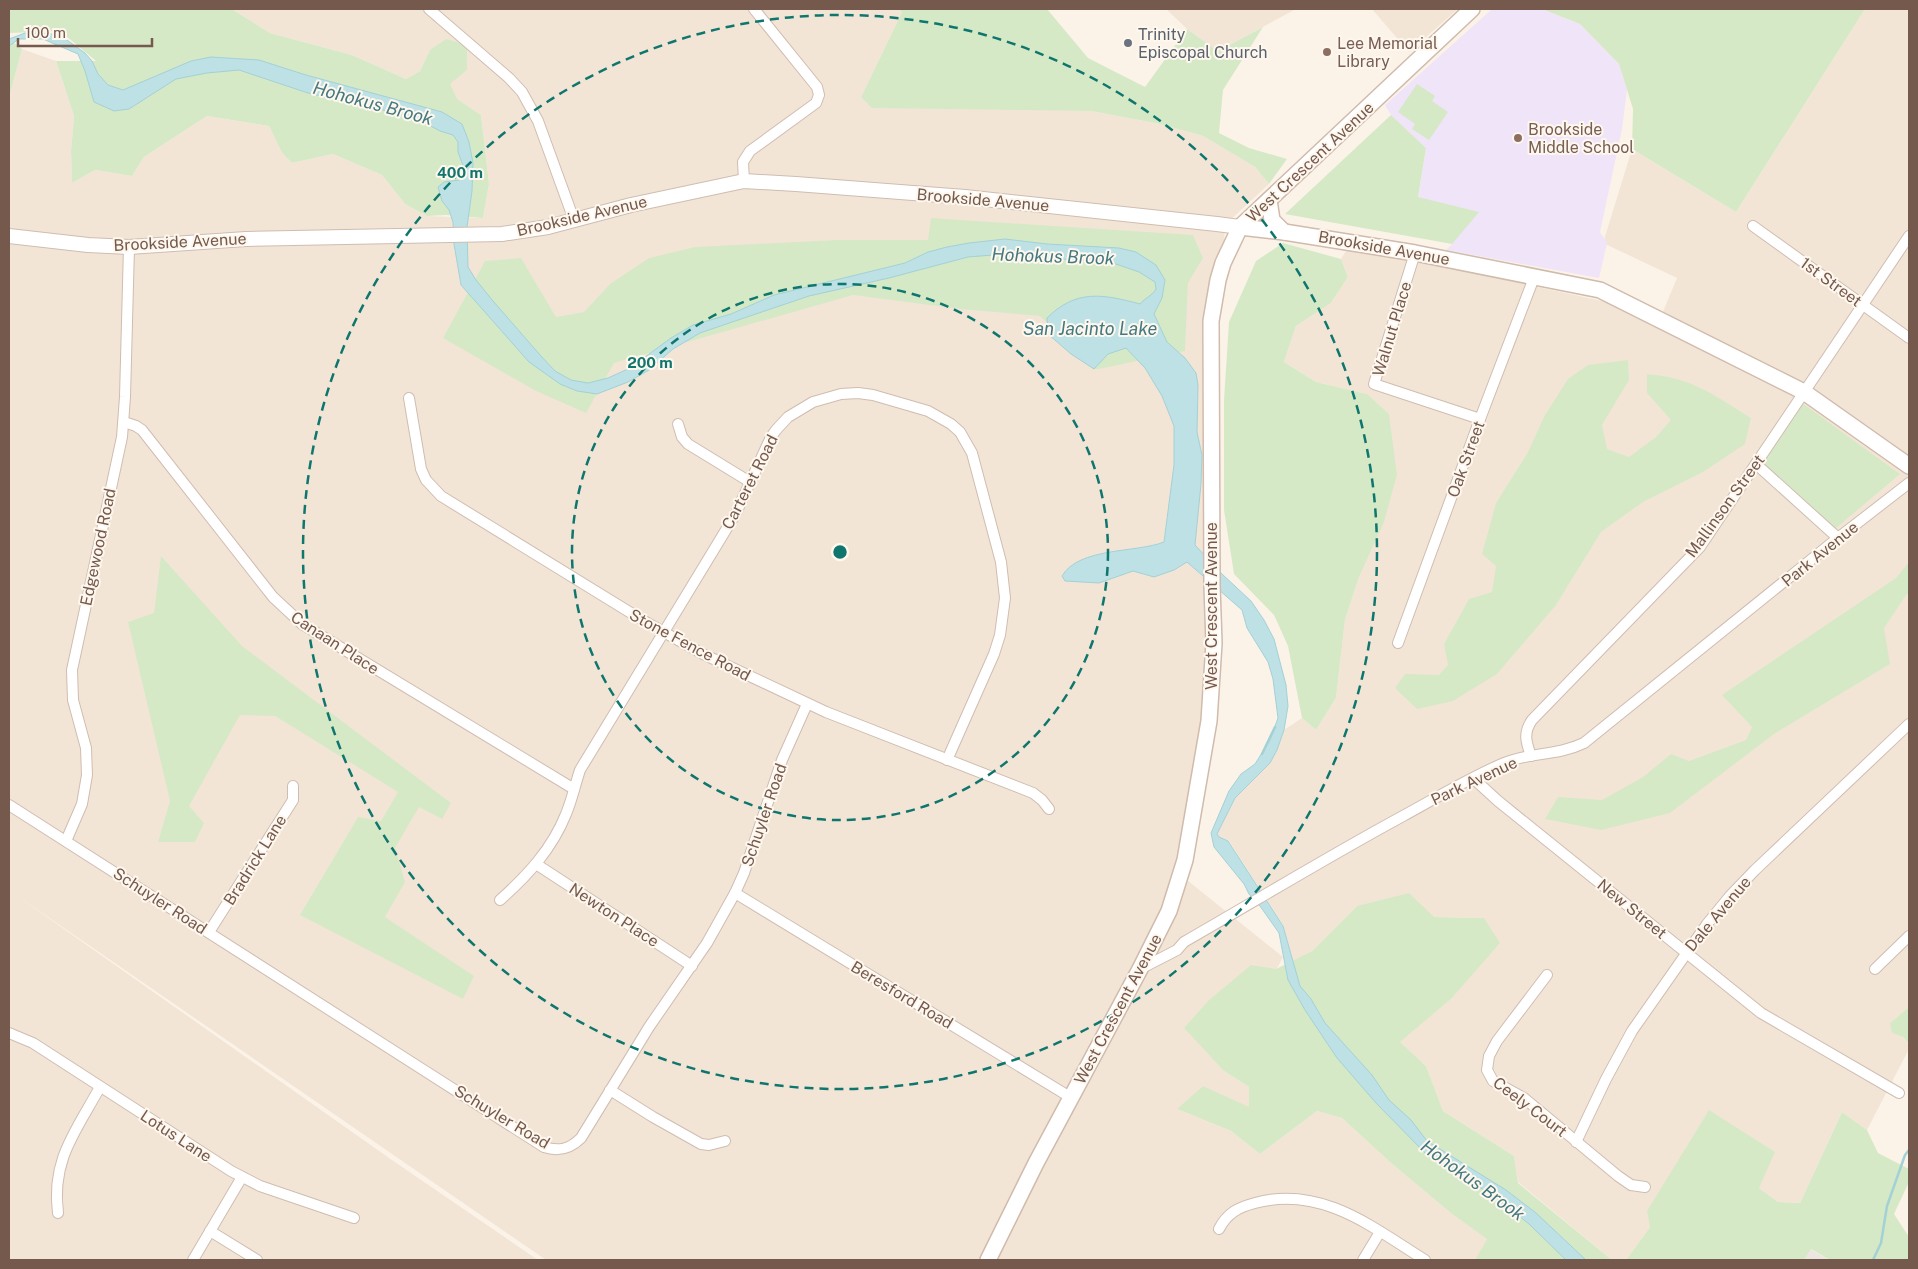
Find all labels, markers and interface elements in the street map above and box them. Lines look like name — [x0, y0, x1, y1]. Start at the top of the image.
scale bar — [18, 15, 151, 47]
text: 100 m — [25, 24, 66, 41]
place label: Trinity Episcopal Church — [1138, 25, 1268, 62]
place label: Lee Memorial Library — [1337, 34, 1438, 71]
marker: Trinity Episcopal Church — [1122, 37, 1134, 49]
marker: Lee Memorial Library — [1321, 46, 1333, 58]
water label: Hohokus Brook — [311, 77, 435, 129]
street label: West Crescent Avenue — [1242, 98, 1378, 226]
place label: Brookside Middle School — [1528, 120, 1634, 157]
marker: Brookside Middle School — [1512, 132, 1524, 144]
text: 400 m — [437, 164, 483, 181]
street label: Brookside Avenue — [916, 185, 1050, 215]
street label: Brookside Avenue — [515, 192, 649, 240]
street label: Brookside Avenue — [1317, 227, 1451, 269]
street label: Brookside Avenue — [113, 229, 247, 255]
water label: Hohokus Brook — [991, 243, 1115, 269]
street label: 1st Street — [1797, 253, 1865, 311]
street label: Walnut Place — [1369, 279, 1415, 379]
water label: San Jacinto Lake — [1023, 318, 1158, 339]
text: 200 m — [627, 354, 673, 371]
street label: Oak Street — [1443, 418, 1489, 500]
street label: Carteret Road — [718, 432, 782, 532]
street label: Mallinson Street — [1681, 451, 1769, 561]
street label: Edgewood Road — [76, 486, 120, 608]
street label: Park Avenue — [1778, 517, 1862, 591]
street label: West Crescent Avenue — [1202, 522, 1221, 690]
centre of rings — [831, 543, 849, 561]
street label: Stone Fence Road — [626, 605, 754, 685]
street label: Canaan Place — [287, 607, 383, 679]
street label: Park Avenue — [1428, 753, 1520, 809]
street label: Schuyler Road — [737, 761, 791, 869]
street label: Bradrick Lane — [220, 811, 290, 909]
street label: Schuyler Road — [110, 864, 210, 938]
street label: Dale Avenue — [1681, 873, 1755, 955]
street label: New Street — [1593, 875, 1671, 943]
street label: Newton Place — [566, 879, 662, 951]
street label: West Crescent Avenue — [1070, 931, 1166, 1087]
street label: Beresford Road — [847, 957, 957, 1033]
street label: Ceely Court — [1489, 1073, 1571, 1141]
street label: Schuyler Road — [451, 1081, 553, 1153]
street label: Lotus Lane — [137, 1106, 215, 1166]
water label: Hohokus Brook — [1417, 1135, 1529, 1225]

